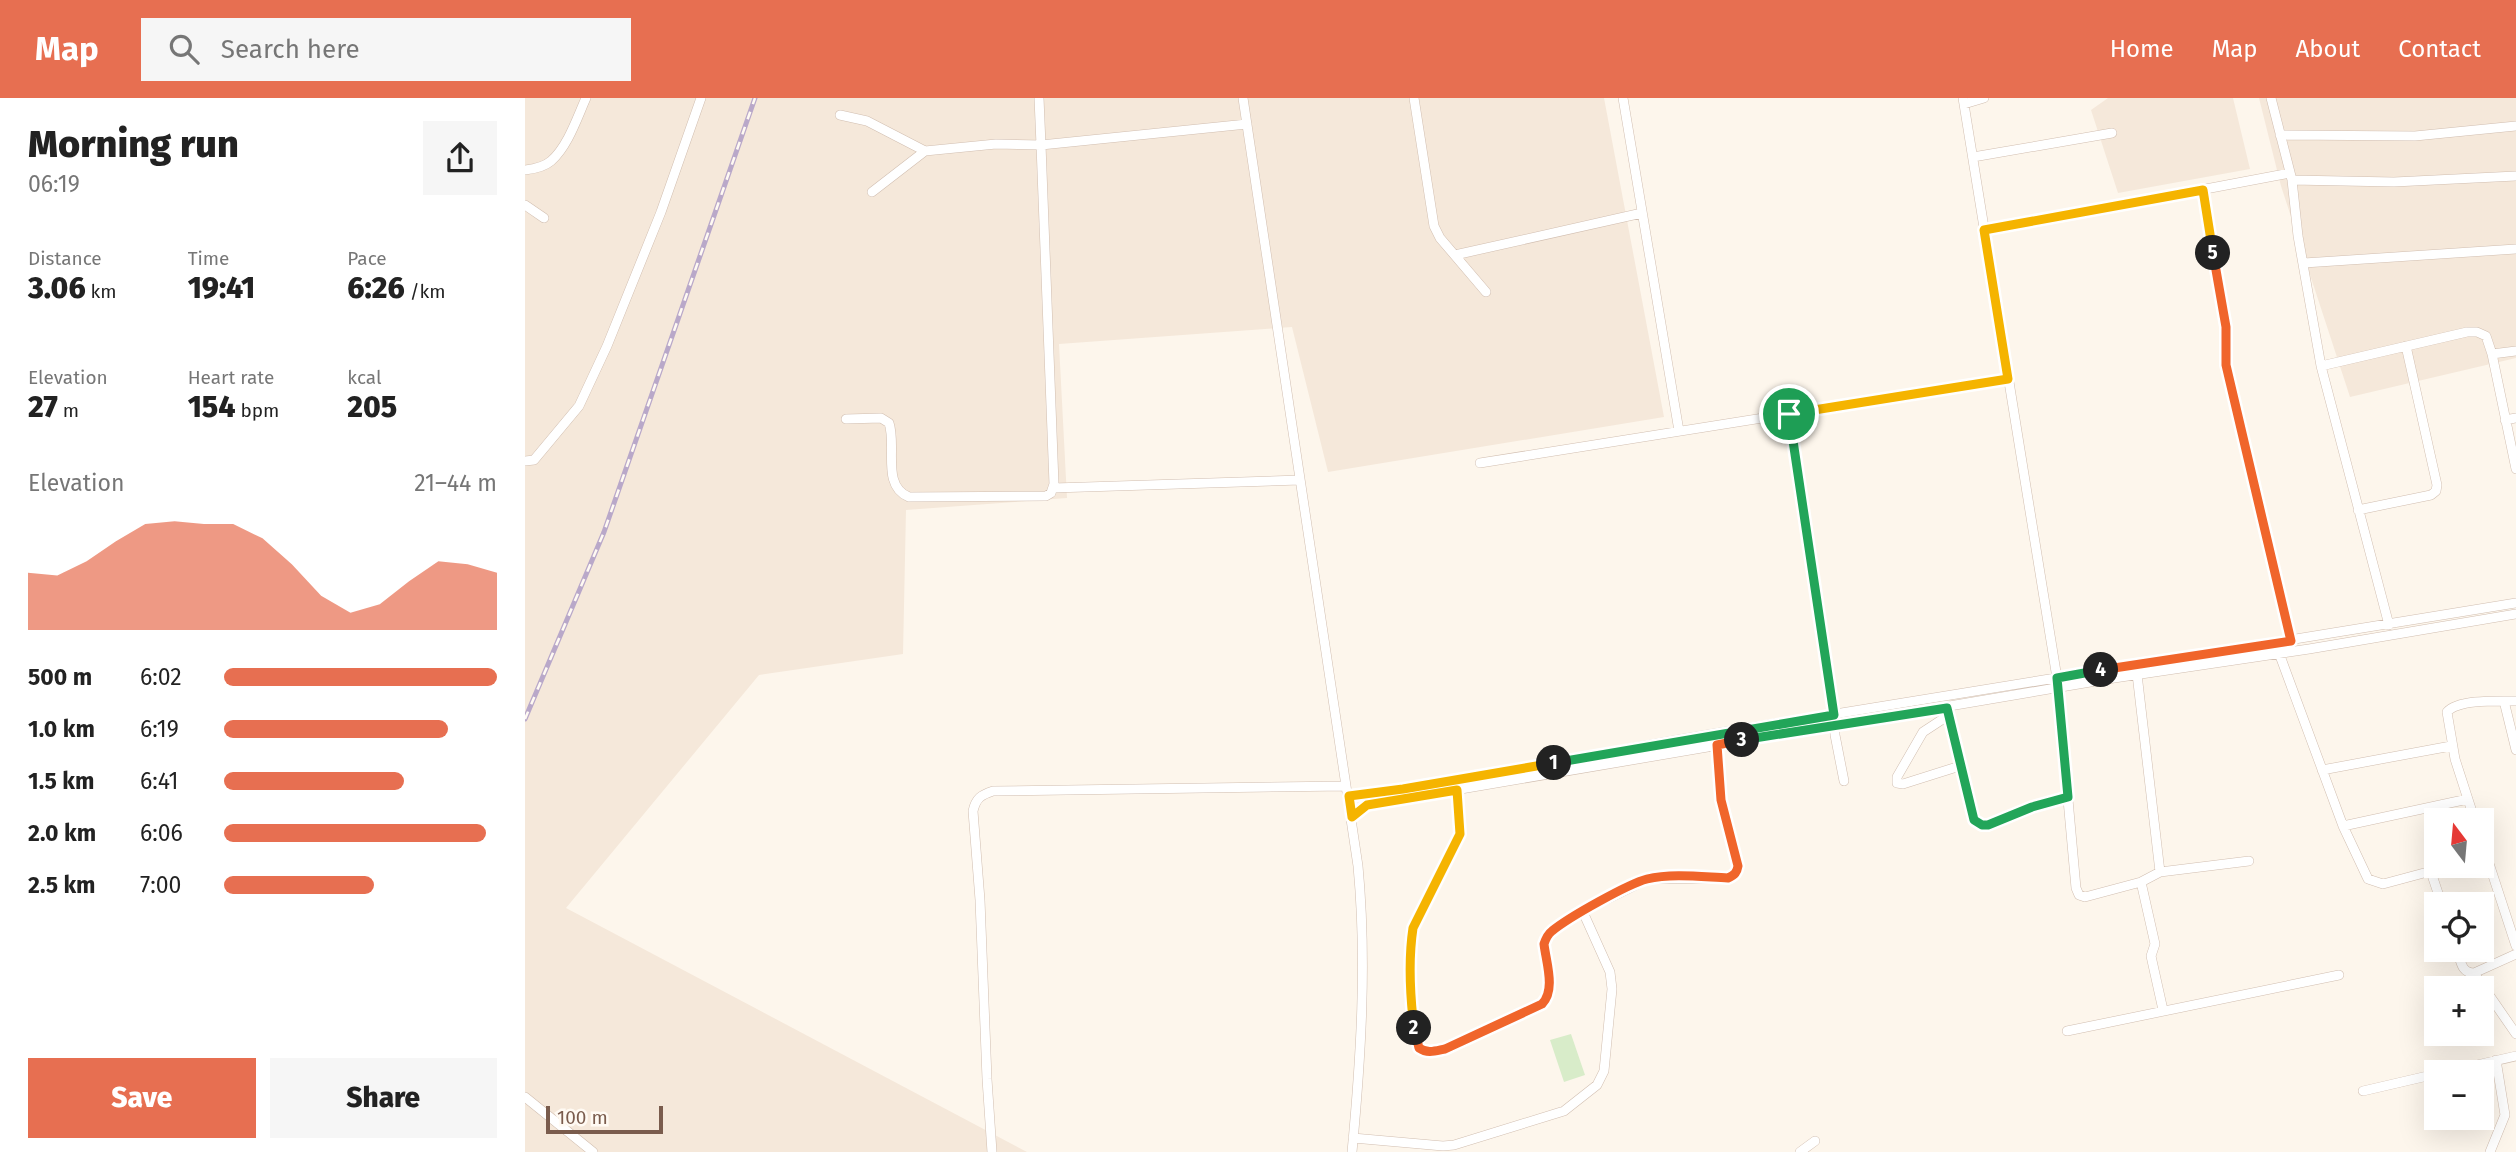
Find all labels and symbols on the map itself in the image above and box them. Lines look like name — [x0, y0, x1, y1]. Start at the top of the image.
pin: 5 — [2195, 236, 2231, 270]
pin — [1759, 384, 1819, 444]
pin: 4 — [2083, 652, 2119, 688]
pin: 3 — [1725, 722, 1759, 758]
pin: 1 — [1537, 746, 1571, 780]
north arrow — [2424, 808, 2494, 878]
pin: 2 — [1397, 1010, 1431, 1046]
scale bar — [546, 1103, 663, 1135]

